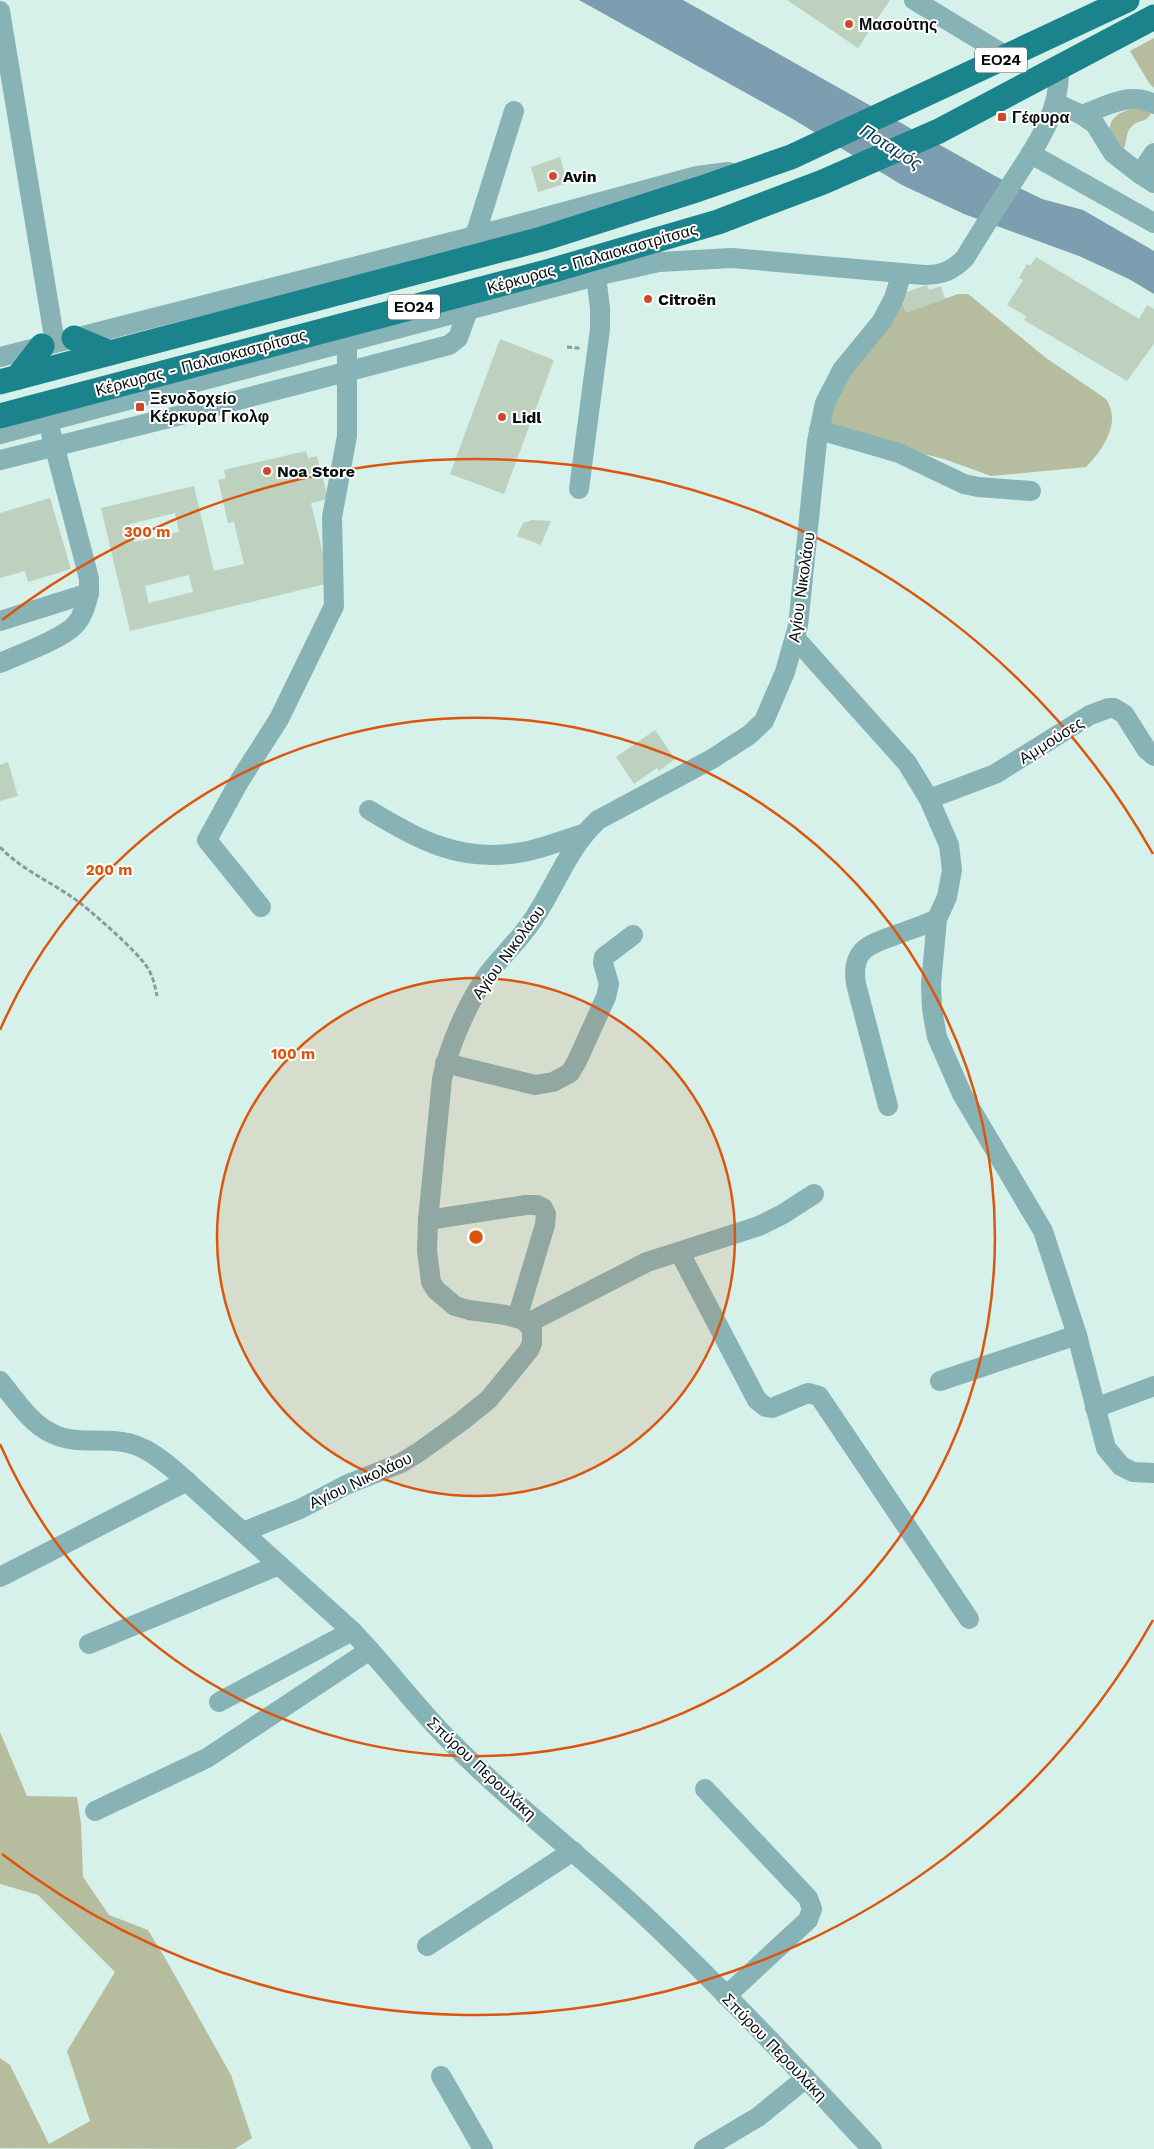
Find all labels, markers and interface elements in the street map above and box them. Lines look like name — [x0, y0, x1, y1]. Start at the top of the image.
place label: Μασούτης — [859, 15, 937, 34]
marker: Μασούτης — [843, 18, 855, 30]
road number: ΕΟ24 — [975, 48, 1027, 72]
place label: Γέφυρα — [1012, 108, 1069, 127]
marker: Γέφυρα — [996, 111, 1008, 123]
water label: Ποταμός — [856, 119, 926, 174]
place label: Avin — [563, 167, 597, 186]
marker: Avin — [547, 170, 559, 182]
street label: Κέρκυρας - Παλαιοκαστρίτσας — [485, 219, 700, 298]
place label: Citroën — [658, 290, 716, 309]
marker: Citroën — [642, 293, 654, 305]
road number: ΕΟ24 — [388, 294, 440, 320]
street label: Κέρκυρας - Παλαιοκαστρίτσας — [93, 325, 309, 400]
place label: Ξενοδοχείο Κέρκυρα Γκολφ — [150, 389, 269, 426]
marker: Ξενοδοχείο Κέρκυρα Γκολφ — [134, 401, 146, 413]
place label: Lidl — [512, 408, 542, 427]
marker: Lidl — [496, 411, 508, 423]
place label: Noa Store — [277, 462, 355, 481]
marker: Noa Store — [261, 465, 273, 477]
text: 300 m — [124, 523, 170, 541]
street label: Αγίου Νικολάου — [784, 531, 819, 643]
street label: Αμμούσες — [1015, 713, 1087, 768]
text: 200 m — [86, 861, 132, 879]
street label: Αγίου Νικολάου — [468, 902, 549, 1003]
text: 100 m — [271, 1045, 315, 1063]
centre of rings — [467, 1228, 485, 1246]
street label: Αγίου Νικολάου — [306, 1448, 415, 1513]
street label: Σπύρου Περουλάκη — [423, 1713, 540, 1824]
street label: Σπύρου Περουλάκη — [718, 1990, 831, 2105]

